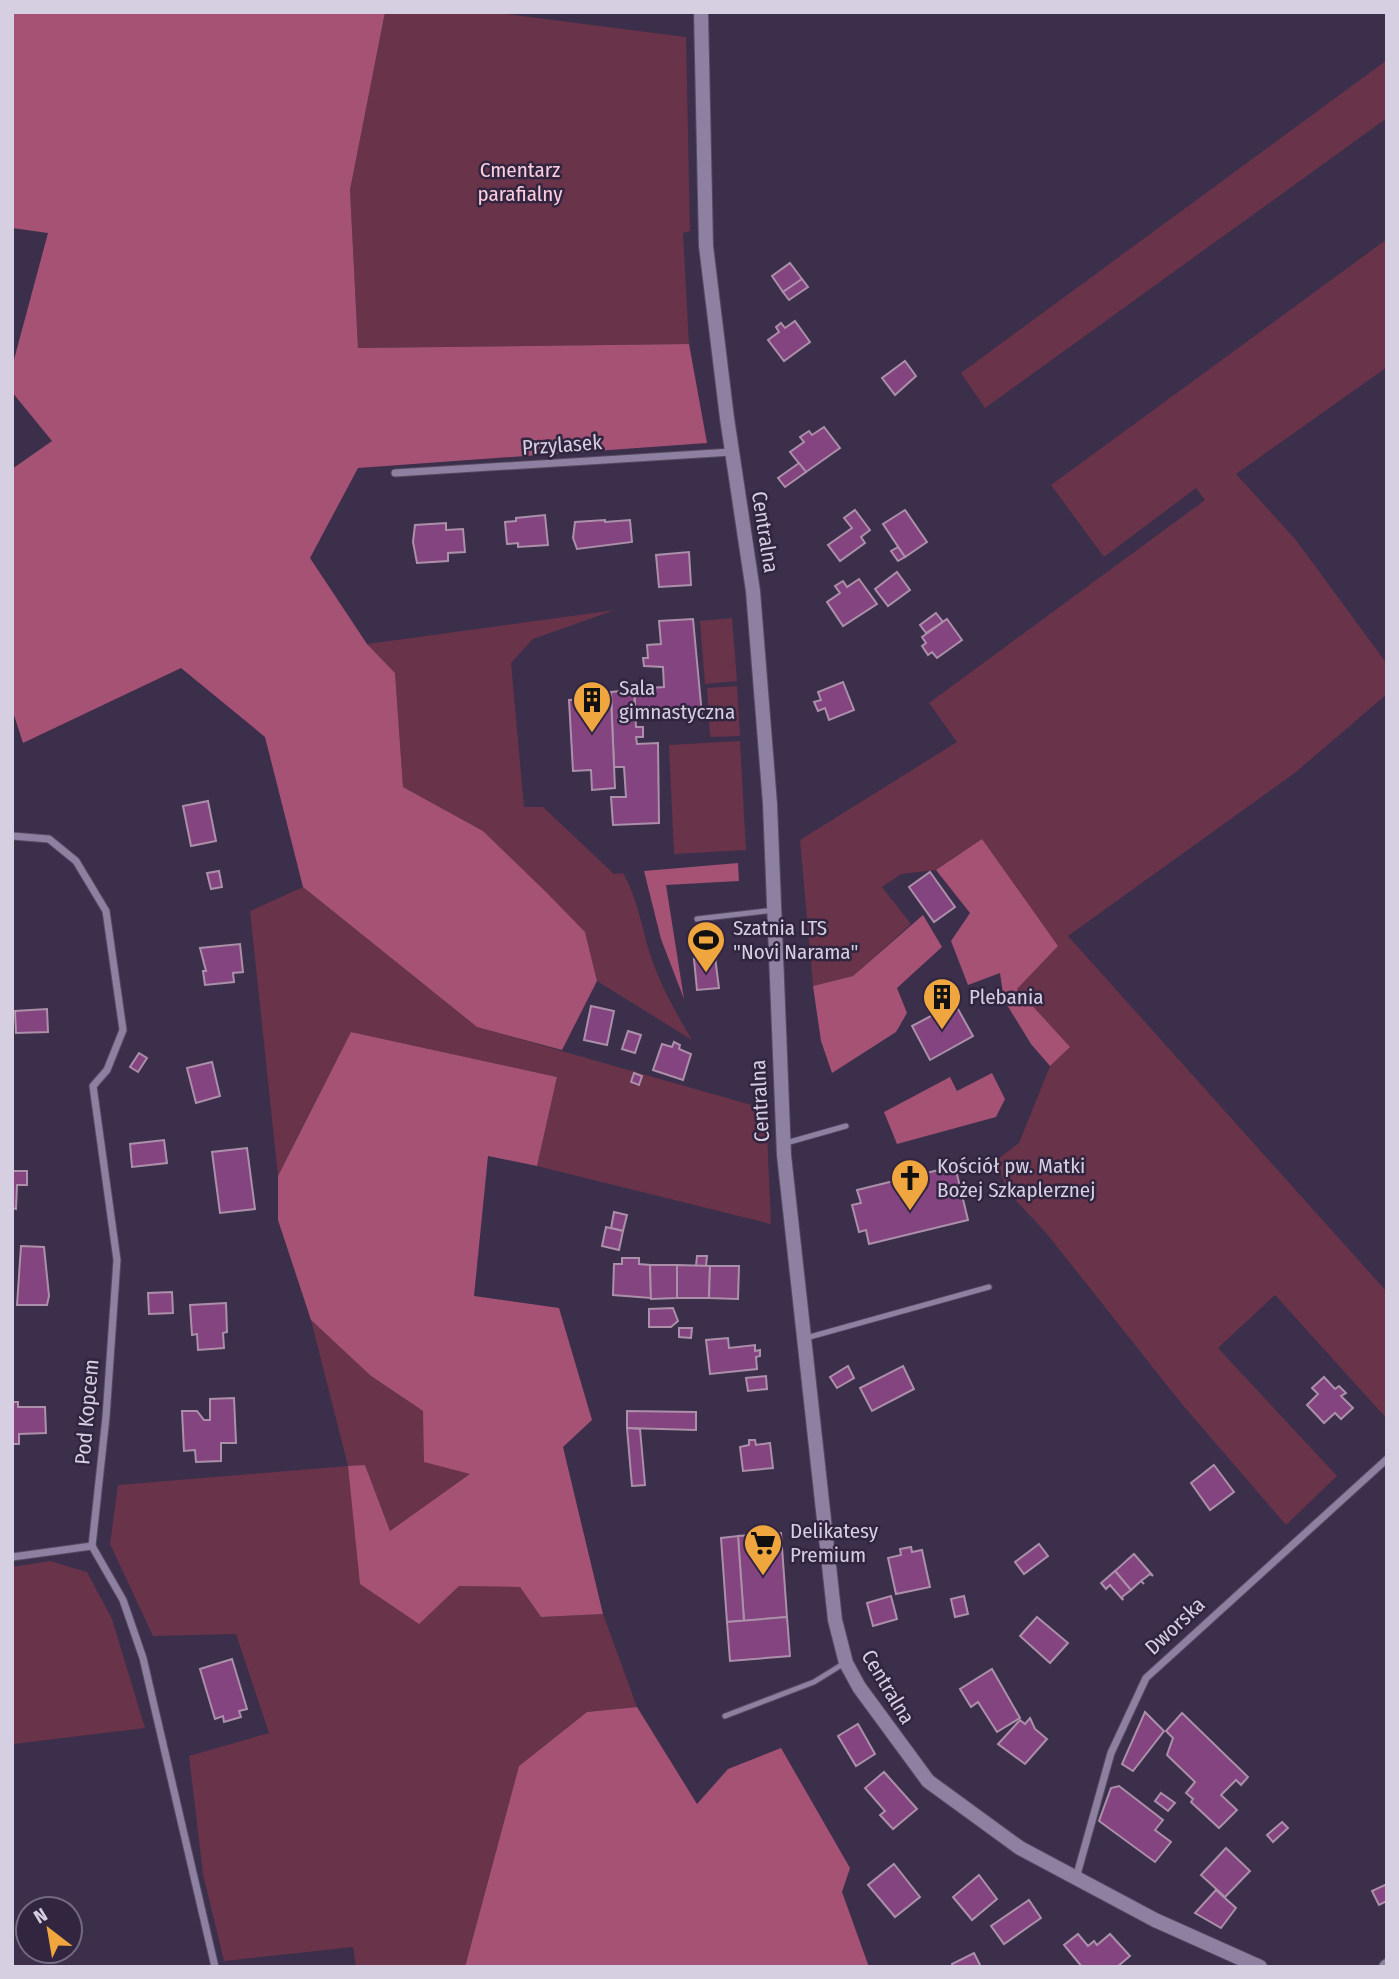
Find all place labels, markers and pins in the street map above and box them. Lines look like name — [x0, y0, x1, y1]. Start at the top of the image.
place label: Sala gimnastyczna — [619, 675, 735, 725]
building icon: Sala gimnastyczna — [571, 679, 613, 734]
place label: Szatnia LTS "Novi Narama" — [733, 915, 858, 965]
sports icon: Szatnia LTS "Novi Narama" — [685, 919, 727, 974]
building icon: Plebania — [921, 976, 963, 1031]
place label: Plebania — [969, 984, 1044, 1010]
place label: Kościół pw. Matki Bożej Szkaplerznej — [937, 1153, 1096, 1203]
church icon: Kościół pw. Matki Bożej Szkaplerznej — [889, 1157, 931, 1212]
place label: Delikatesy Premium — [790, 1518, 879, 1568]
supermarket icon: Delikatesy Premium — [742, 1522, 784, 1577]

